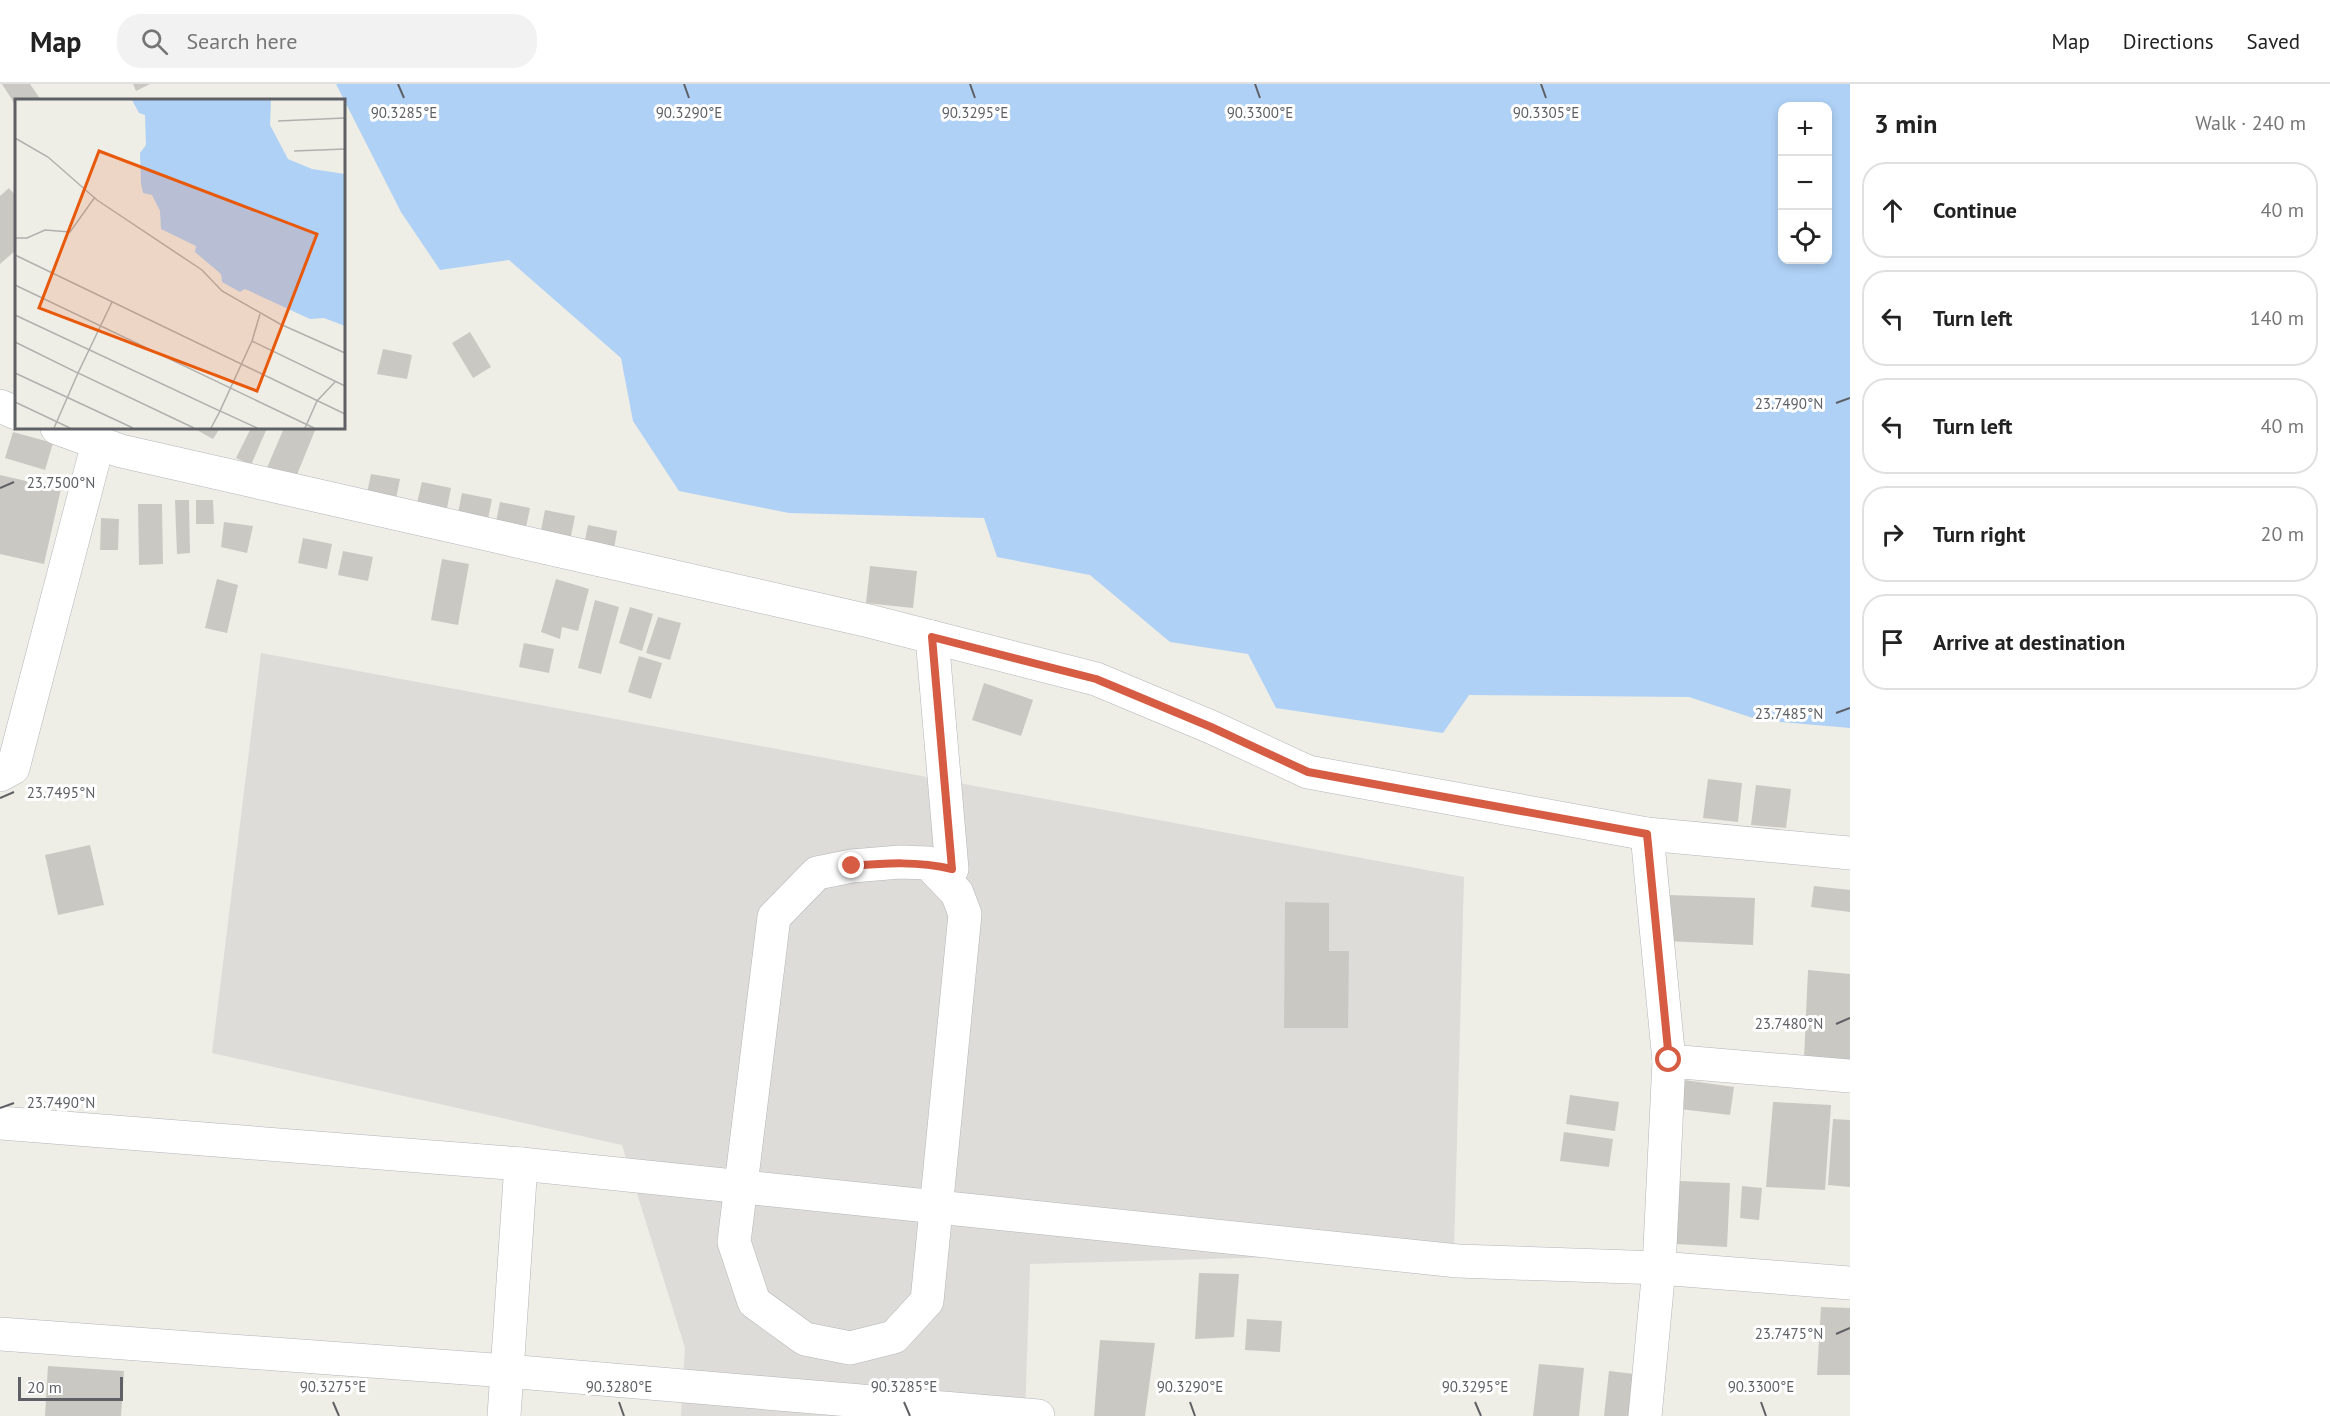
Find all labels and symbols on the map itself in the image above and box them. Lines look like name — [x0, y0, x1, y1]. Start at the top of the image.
inset map — [15, 99, 345, 429]
text: 90.3285°E — [371, 103, 437, 122]
text: 90.3290°E — [656, 103, 722, 122]
text: 90.3295°E — [942, 103, 1008, 122]
text: 90.3300°E — [1227, 103, 1293, 122]
text: 90.3305°E — [1513, 103, 1579, 122]
text: 23.7490°N — [1755, 394, 1823, 413]
text: 23.7500°N — [27, 473, 95, 492]
text: 23.7485°N — [1755, 704, 1823, 723]
text: 23.7495°N — [27, 783, 95, 802]
route end — [838, 852, 864, 878]
text: 23.7480°N — [1755, 1014, 1823, 1033]
route start — [1655, 1046, 1681, 1072]
text: 23.7490°N — [27, 1093, 95, 1112]
text: 23.7475°N — [1755, 1324, 1823, 1343]
scale bar — [18, 1374, 123, 1402]
text: 90.3275°E — [300, 1377, 366, 1396]
text: 90.3280°E — [586, 1377, 652, 1396]
text: 90.3285°E — [871, 1377, 937, 1396]
text: 90.3290°E — [1157, 1377, 1223, 1396]
text: 90.3295°E — [1442, 1377, 1508, 1396]
text: 90.3300°E — [1728, 1377, 1794, 1396]

